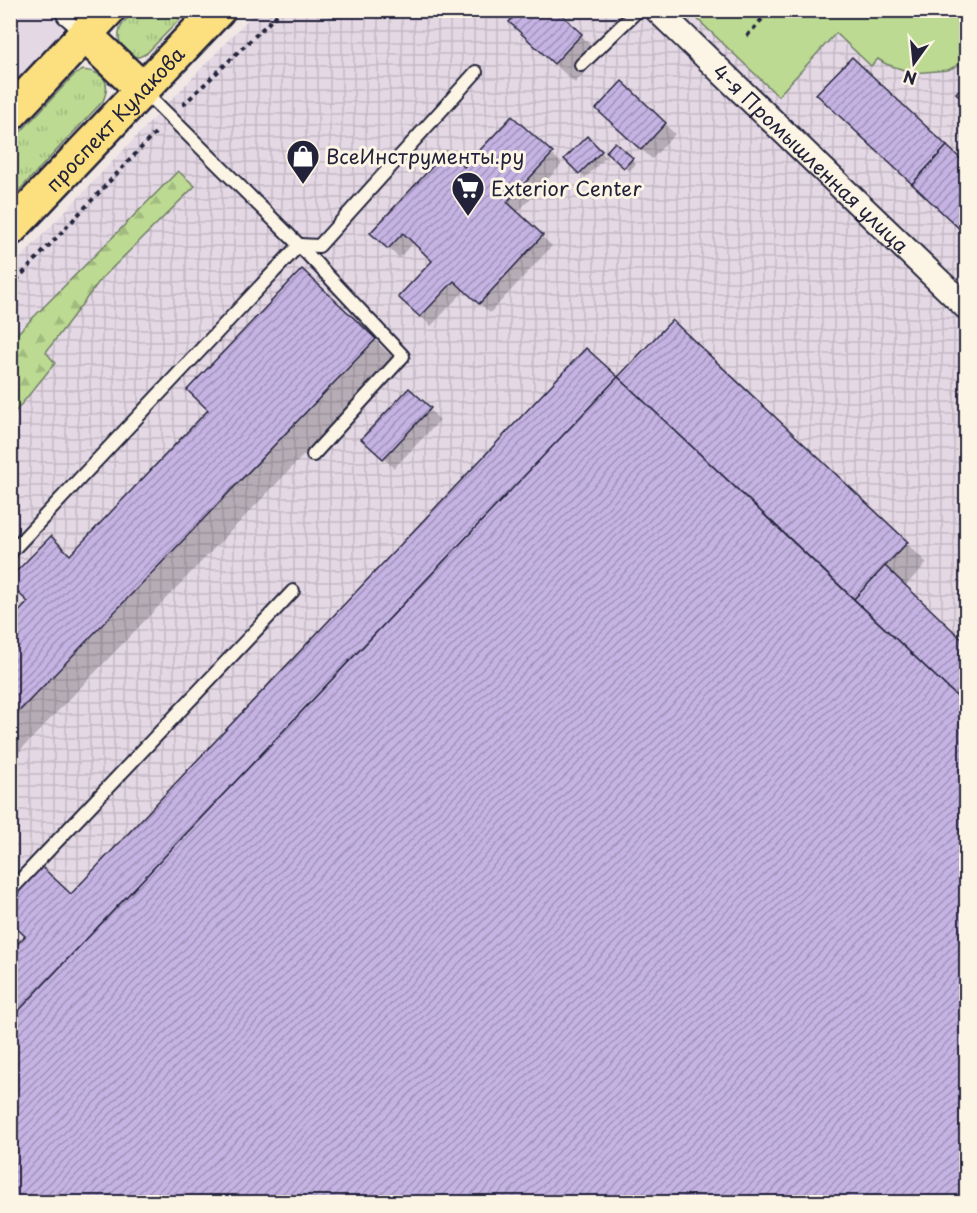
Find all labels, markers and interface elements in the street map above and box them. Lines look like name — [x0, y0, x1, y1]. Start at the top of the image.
north arrow — [884, 33, 944, 93]
street label: проспект Кулакова — [38, 39, 192, 198]
street label: 4-я Промышленная улица — [706, 57, 916, 260]
text: N — [901, 65, 919, 92]
shop icon: ВсеИнструменты.ру — [285, 138, 321, 185]
place label: ВсеИнструменты.ру — [326, 141, 524, 171]
supermarket icon: Exterior Center — [450, 170, 486, 217]
place label: Exterior Center — [491, 173, 642, 203]

